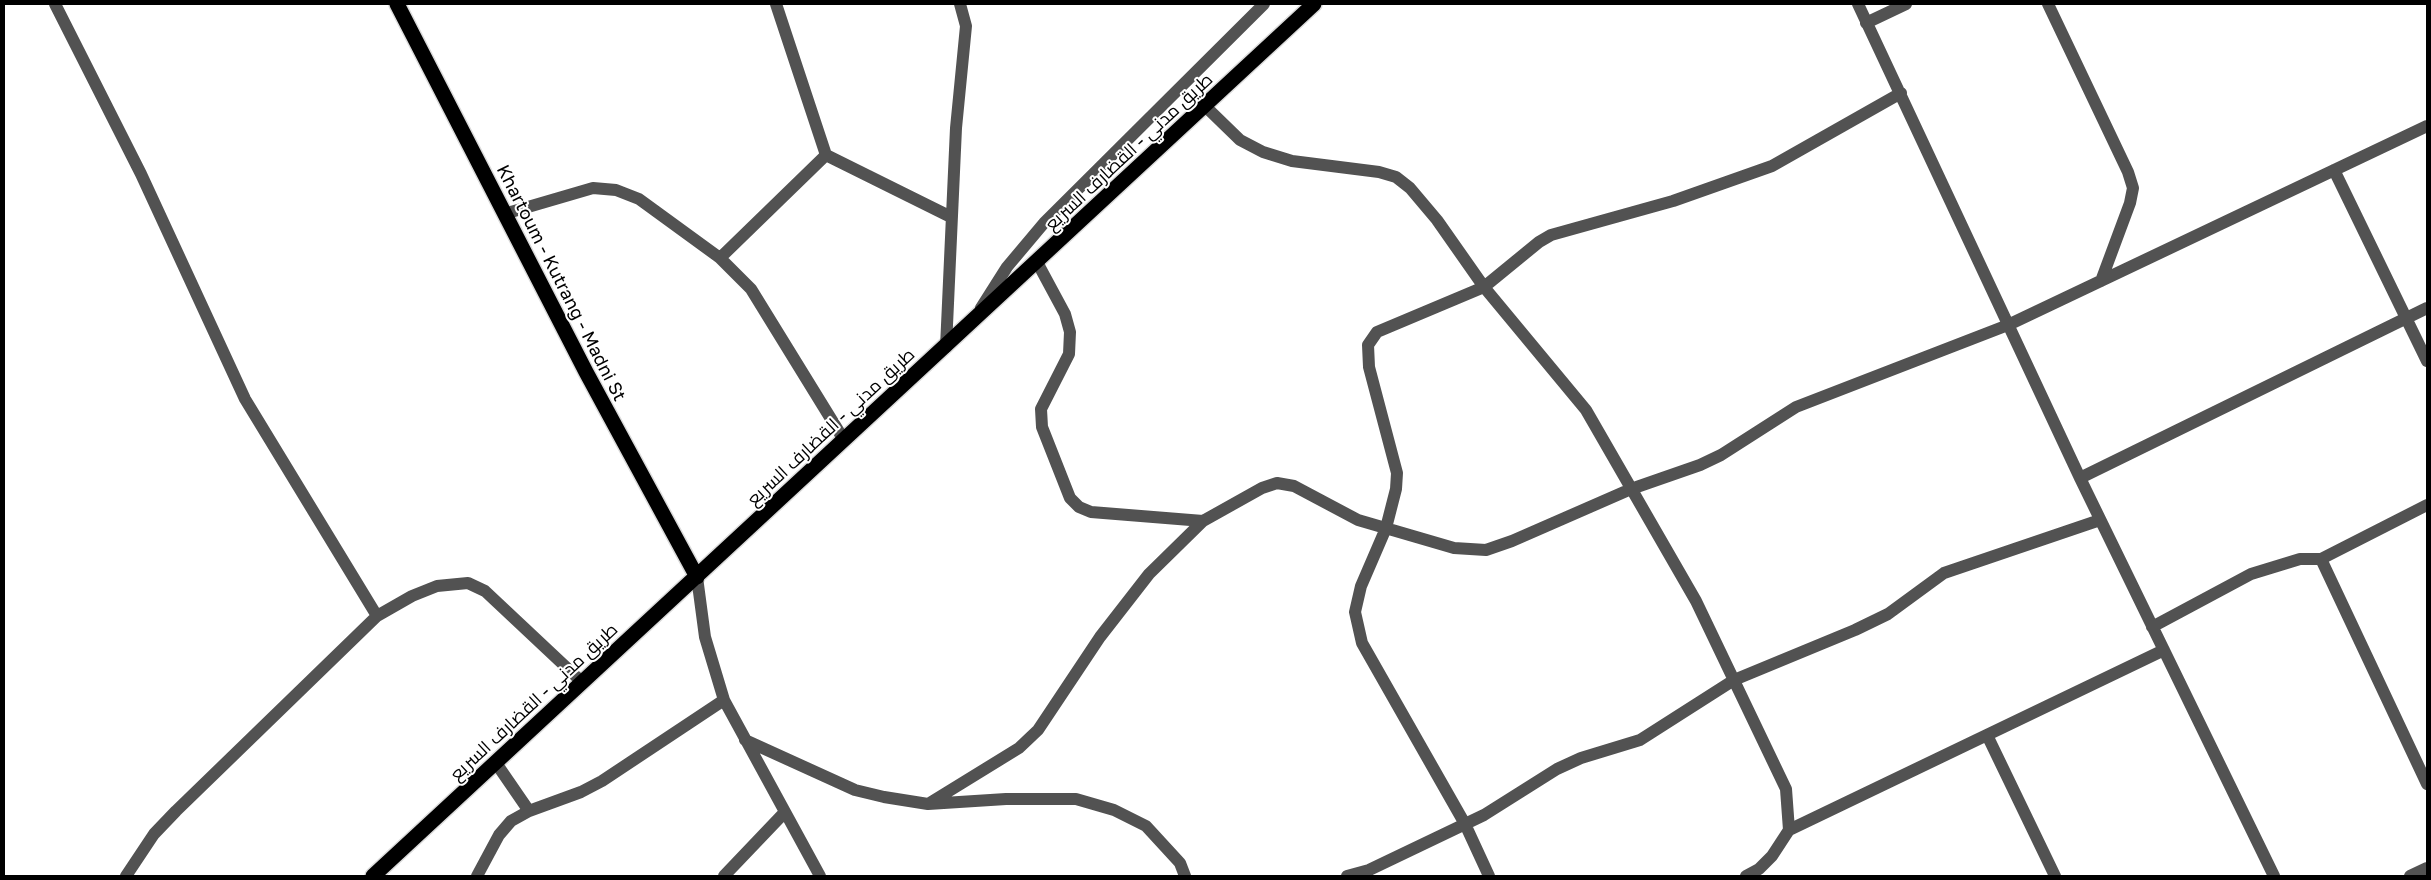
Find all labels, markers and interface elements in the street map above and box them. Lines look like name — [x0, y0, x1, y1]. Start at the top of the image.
street label: طريق مدني - القضارف السريع — [1041, 69, 1217, 235]
street label: Khartoum - Kutrang - Madni St — [492, 161, 630, 405]
street label: طريق مدني - القضارف السريع — [743, 344, 919, 510]
street label: طريق مدني - القضارف السريع — [446, 619, 622, 785]

